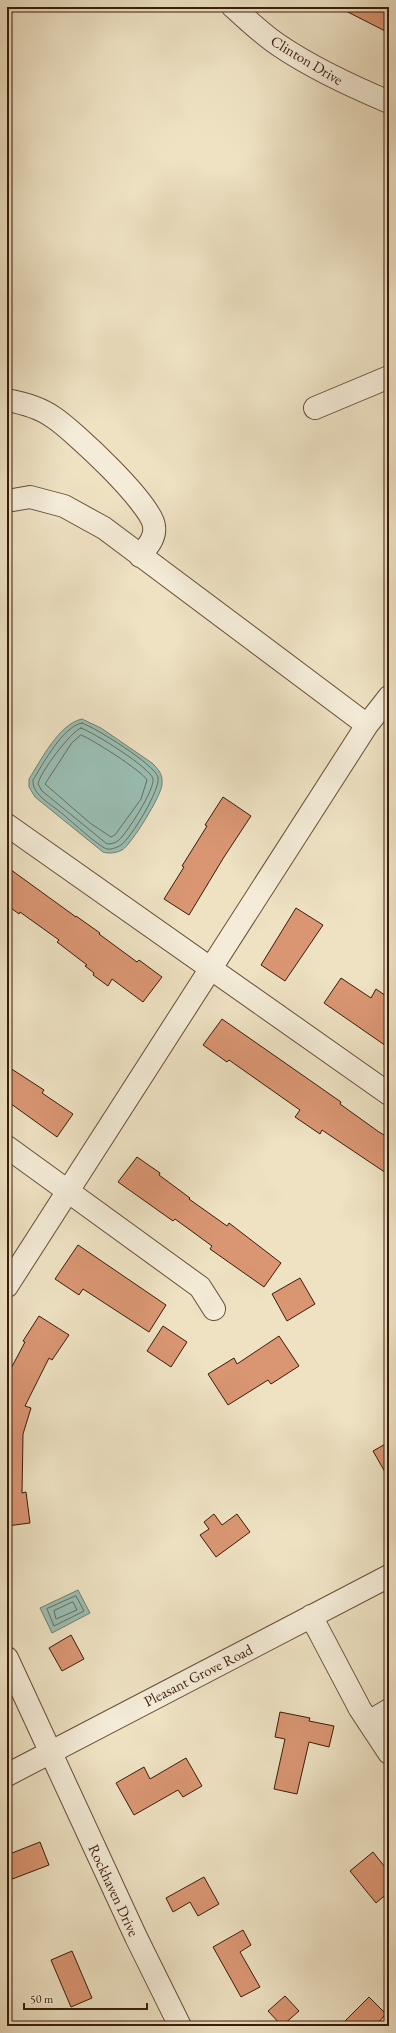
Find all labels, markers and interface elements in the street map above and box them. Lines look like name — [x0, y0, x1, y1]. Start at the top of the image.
street label: Clinton Drive — [267, 31, 347, 89]
street label: Pleasant Grove Road — [140, 1639, 256, 1711]
street label: Rockhaven Drive — [84, 1841, 144, 1939]
scale bar — [24, 1985, 147, 2011]
text: 50 m — [30, 1991, 54, 2007]

